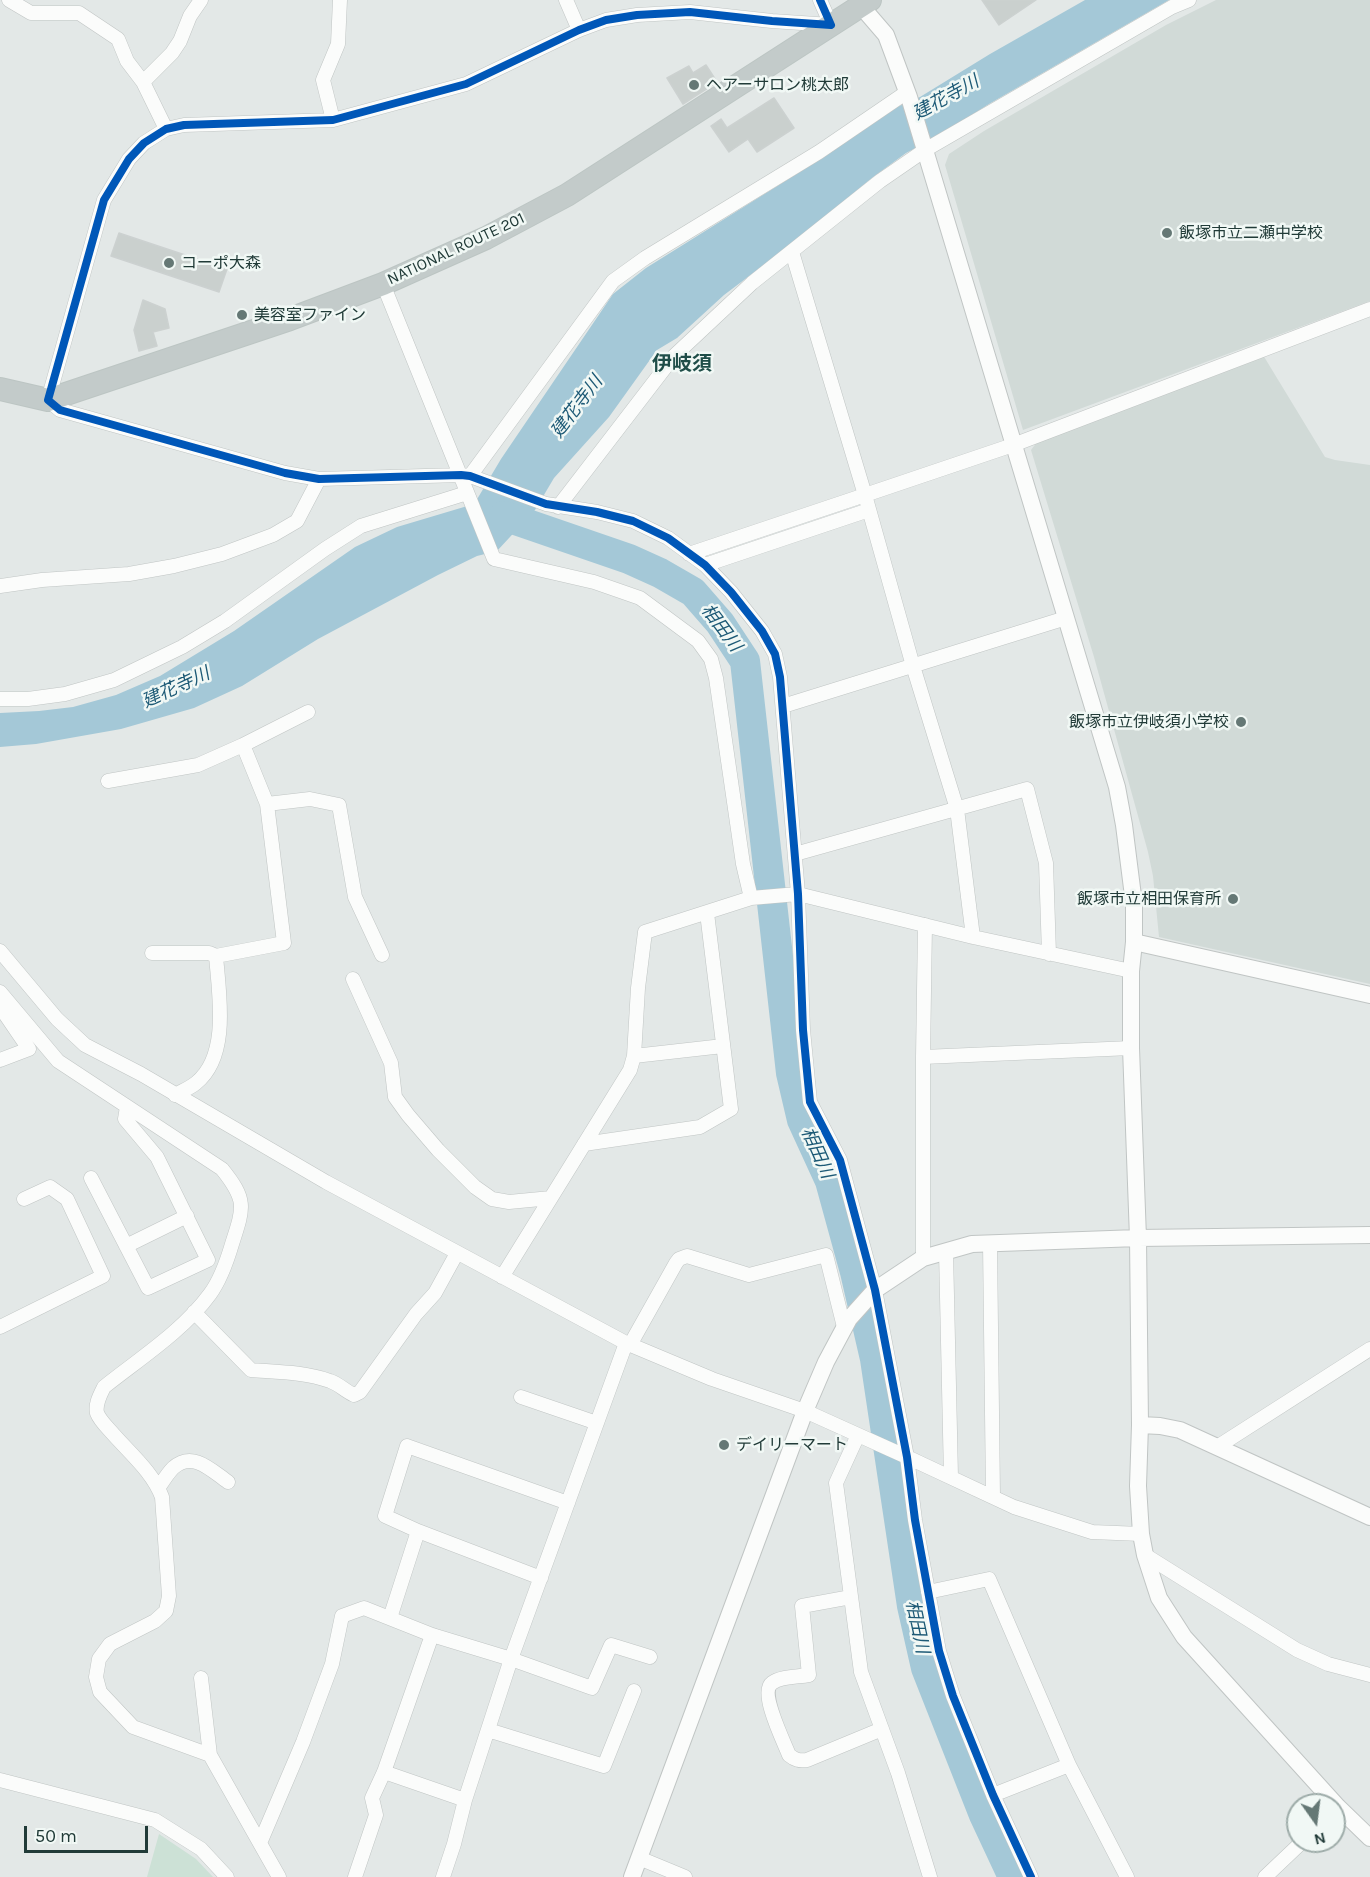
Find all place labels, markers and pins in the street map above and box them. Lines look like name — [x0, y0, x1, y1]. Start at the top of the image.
place label: ヘアーサロン桃太郎 — [706, 75, 849, 95]
marker: ヘアーサロン桃太郎 — [687, 78, 701, 92]
place label: 飯塚市立二瀬中学校 — [1179, 223, 1323, 243]
marker: 飯塚市立二瀬中学校 — [1160, 226, 1174, 240]
place label: コーポ大森 — [181, 253, 261, 273]
marker: コーポ大森 — [162, 256, 176, 270]
place label: 美容室ファイン — [254, 305, 366, 325]
marker: 美容室ファイン — [235, 308, 249, 322]
place label: 飯塚市立伊岐須小学校 — [1069, 712, 1229, 732]
marker: 飯塚市立伊岐須小学校 — [1234, 715, 1248, 729]
place label: 飯塚市立相田保育所 — [1077, 889, 1221, 909]
marker: 飯塚市立相田保育所 — [1226, 892, 1240, 906]
place label: デイリーマート — [736, 1435, 848, 1455]
marker: デイリーマート — [717, 1438, 731, 1452]

